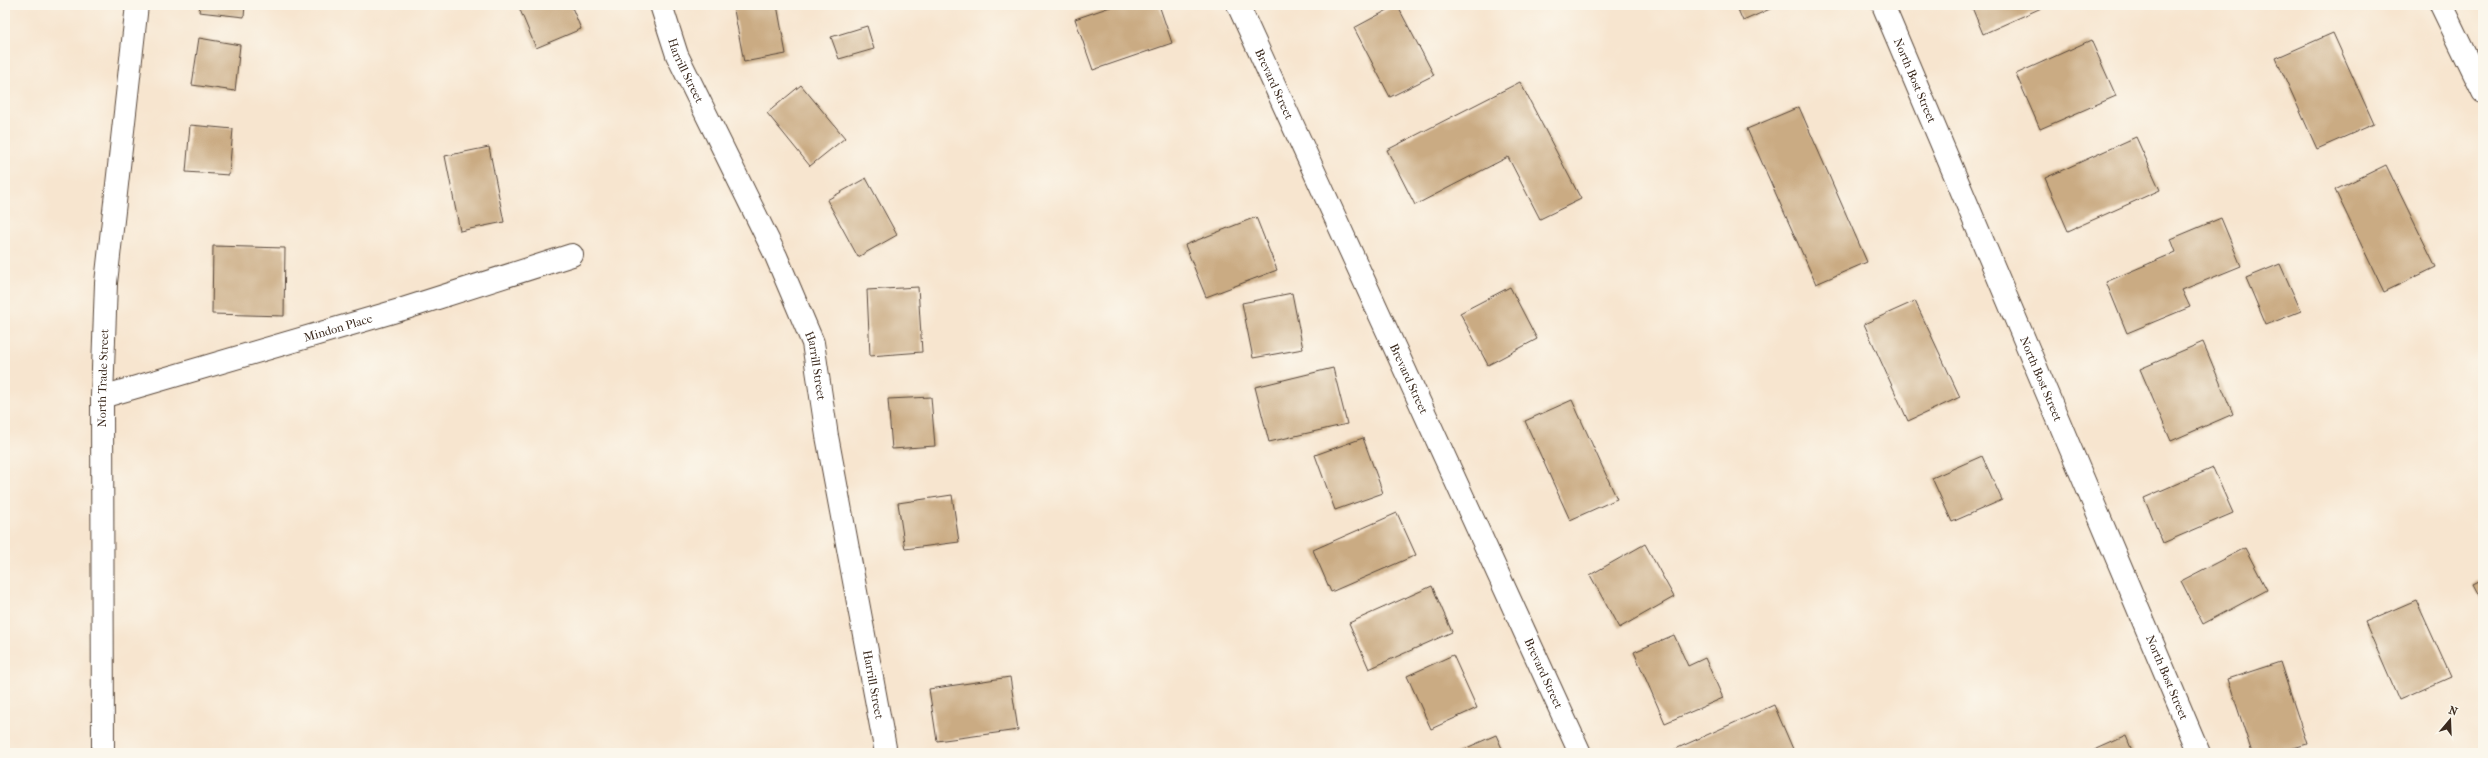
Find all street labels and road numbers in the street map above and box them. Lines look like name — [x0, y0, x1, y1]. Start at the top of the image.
street label: Harrill Street — [665, 36, 707, 106]
street label: North Bost Street — [1891, 36, 1939, 126]
street label: Brevard Street — [1252, 47, 1297, 122]
street label: Mindon Place — [302, 311, 374, 345]
street label: North Trade Street — [95, 328, 111, 427]
street label: Harrill Street — [802, 329, 829, 402]
street label: North Bost Street — [2017, 335, 2065, 424]
street label: Brevard Street — [1387, 341, 1431, 417]
street label: North Bost Street — [2143, 633, 2191, 723]
street label: Brevard Street — [1521, 636, 1566, 712]
street label: Harrill Street — [860, 649, 887, 721]

